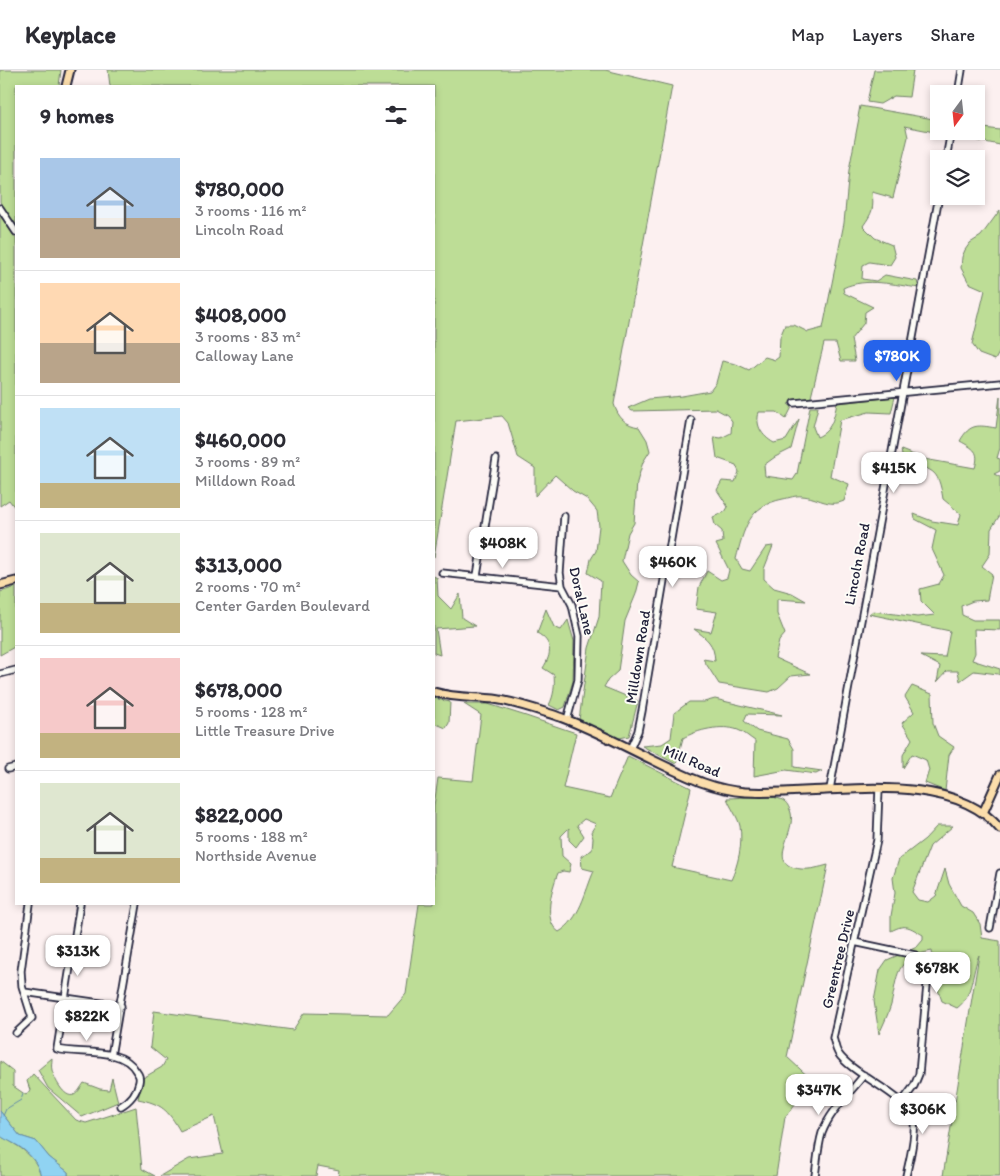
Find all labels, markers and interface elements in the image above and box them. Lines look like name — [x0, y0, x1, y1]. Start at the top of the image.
text: Keyplace — [25, 20, 116, 49]
text: Map — [791, 24, 824, 46]
text: Layers — [852, 24, 902, 46]
text: Share — [930, 24, 975, 46]
north arrow — [930, 85, 985, 140]
map controls — [930, 85, 985, 205]
icon: filters — [382, 101, 410, 129]
text: 9 homes — [40, 103, 114, 128]
button: layers — [930, 150, 985, 205]
text: $780,000 — [195, 176, 284, 201]
icon: home — [80, 178, 140, 238]
text: 3 rooms · 116 m² — [195, 201, 306, 220]
text: Lincoln Road — [195, 220, 283, 239]
text: $408,000 — [195, 302, 287, 327]
icon: home — [80, 303, 140, 363]
text: 3 rooms · 83 m² — [195, 327, 301, 346]
pin: $780K — [862, 340, 932, 382]
text: Calloway Lane — [195, 346, 294, 365]
text: $780K — [875, 346, 919, 365]
text: $460,000 — [195, 427, 286, 452]
icon: home — [80, 428, 140, 488]
text: 3 rooms · 89 m² — [195, 452, 300, 471]
pin: $415K — [859, 452, 929, 494]
text: $415K — [872, 458, 916, 477]
text: Milldown Road — [195, 471, 295, 490]
street label: Lincoln Road — [840, 522, 874, 606]
pin: $408K — [468, 526, 538, 569]
text: $408K — [480, 533, 526, 552]
pin: $460K — [638, 546, 708, 588]
text: $313,000 — [195, 552, 282, 577]
text: $460K — [650, 552, 696, 571]
icon: home — [80, 553, 140, 613]
street label: Doral Lane — [565, 565, 599, 637]
text: 2 rooms · 70 m² — [195, 577, 301, 596]
text: Center Garden Boulevard — [195, 596, 370, 615]
street label: Milldown Road — [622, 609, 654, 705]
text: $678,000 — [195, 677, 282, 702]
icon: home — [80, 678, 140, 738]
text: 5 rooms · 128 m² — [195, 702, 307, 721]
text: Little Treasure Drive — [195, 721, 335, 740]
street label: Mill Road — [661, 741, 723, 781]
text: $822,000 — [195, 802, 283, 827]
icon: home — [80, 803, 140, 863]
text: 5 rooms · 188 m² — [195, 827, 308, 846]
text: Northside Avenue — [195, 846, 317, 865]
street label: Greentree Drive — [818, 908, 858, 1010]
pin: $313K — [43, 934, 113, 977]
text: $313K — [56, 941, 100, 960]
pin: $678K — [902, 952, 972, 994]
text: $678K — [915, 958, 959, 977]
pin: $822K — [52, 1000, 122, 1042]
text: $822K — [65, 1006, 109, 1025]
pin: $347K — [784, 1074, 854, 1116]
text: $347K — [797, 1080, 841, 1099]
pin: $306K — [888, 1092, 958, 1135]
text: $306K — [900, 1099, 946, 1118]

